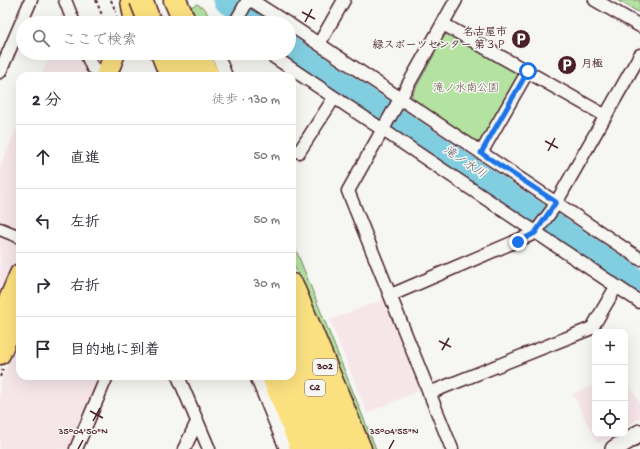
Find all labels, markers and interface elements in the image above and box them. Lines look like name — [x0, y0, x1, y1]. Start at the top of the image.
search box — [16, 16, 296, 60]
place label: 名古屋市 緑スポーツセンター 第３Ｐ — [373, 26, 507, 52]
icon: search — [30, 27, 52, 49]
parking icon: 名古屋市 緑スポーツセンター 第３Ｐ — [510, 28, 532, 50]
text: ここで検索 — [62, 32, 137, 50]
parking icon: 月極 — [556, 54, 578, 76]
place label: 月極 — [581, 58, 603, 71]
route start — [519, 62, 537, 80]
park label: 滝ノ水南公園 — [433, 82, 499, 95]
text: 2 分 — [32, 92, 61, 112]
text: 徒歩 · 130 m — [212, 93, 280, 108]
water label: 滝ノ水川 — [440, 143, 488, 182]
icon: ahead — [32, 146, 54, 168]
text: 50 m — [253, 149, 280, 164]
text: 直進 — [70, 150, 100, 168]
icon: left — [32, 210, 54, 232]
text: 50 m — [253, 213, 280, 228]
text: 左折 — [70, 214, 100, 232]
route end — [509, 233, 527, 251]
icon: right — [32, 274, 54, 296]
text: 30 m — [254, 277, 280, 292]
text: 右折 — [70, 278, 100, 296]
map controls — [592, 329, 628, 437]
button: + — [592, 329, 628, 365]
icon: arrive — [32, 338, 54, 360]
text: 目的地に到着 — [70, 342, 160, 360]
road number: 302 — [313, 359, 337, 375]
button: − — [592, 365, 628, 401]
road number: C2 — [305, 380, 325, 396]
button: locate — [592, 401, 628, 437]
text: 35°04'50"N — [57, 426, 108, 438]
text: 35°04'55"N — [368, 426, 419, 438]

